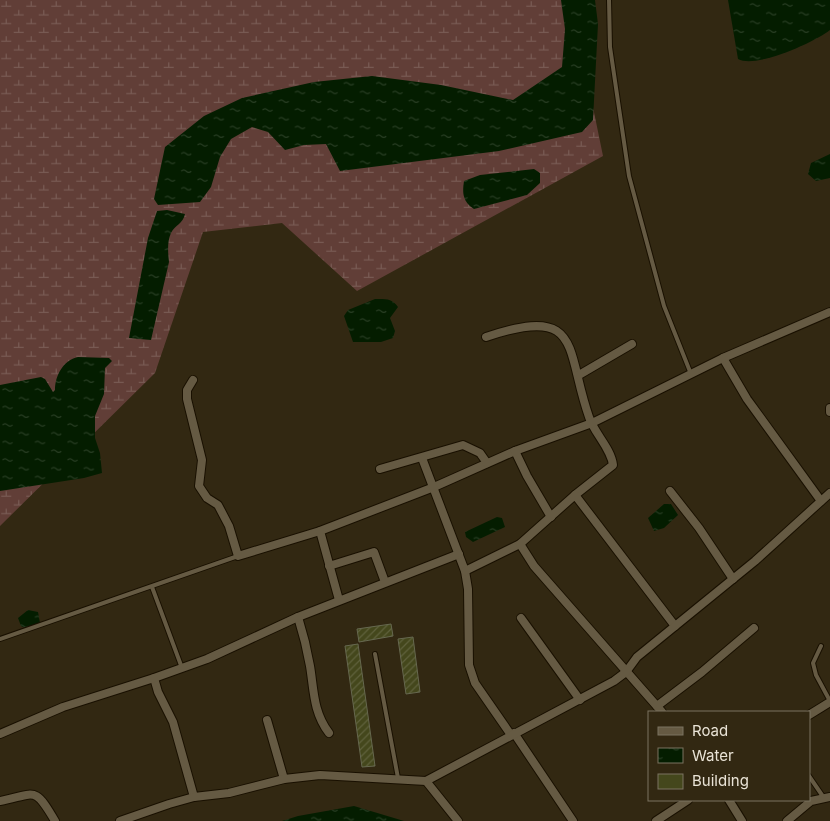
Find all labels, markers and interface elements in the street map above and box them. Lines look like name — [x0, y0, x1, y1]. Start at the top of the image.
legend — [648, 711, 810, 801]
text: Road — [692, 721, 728, 740]
text: Water — [692, 746, 734, 765]
text: Building — [692, 771, 749, 790]

